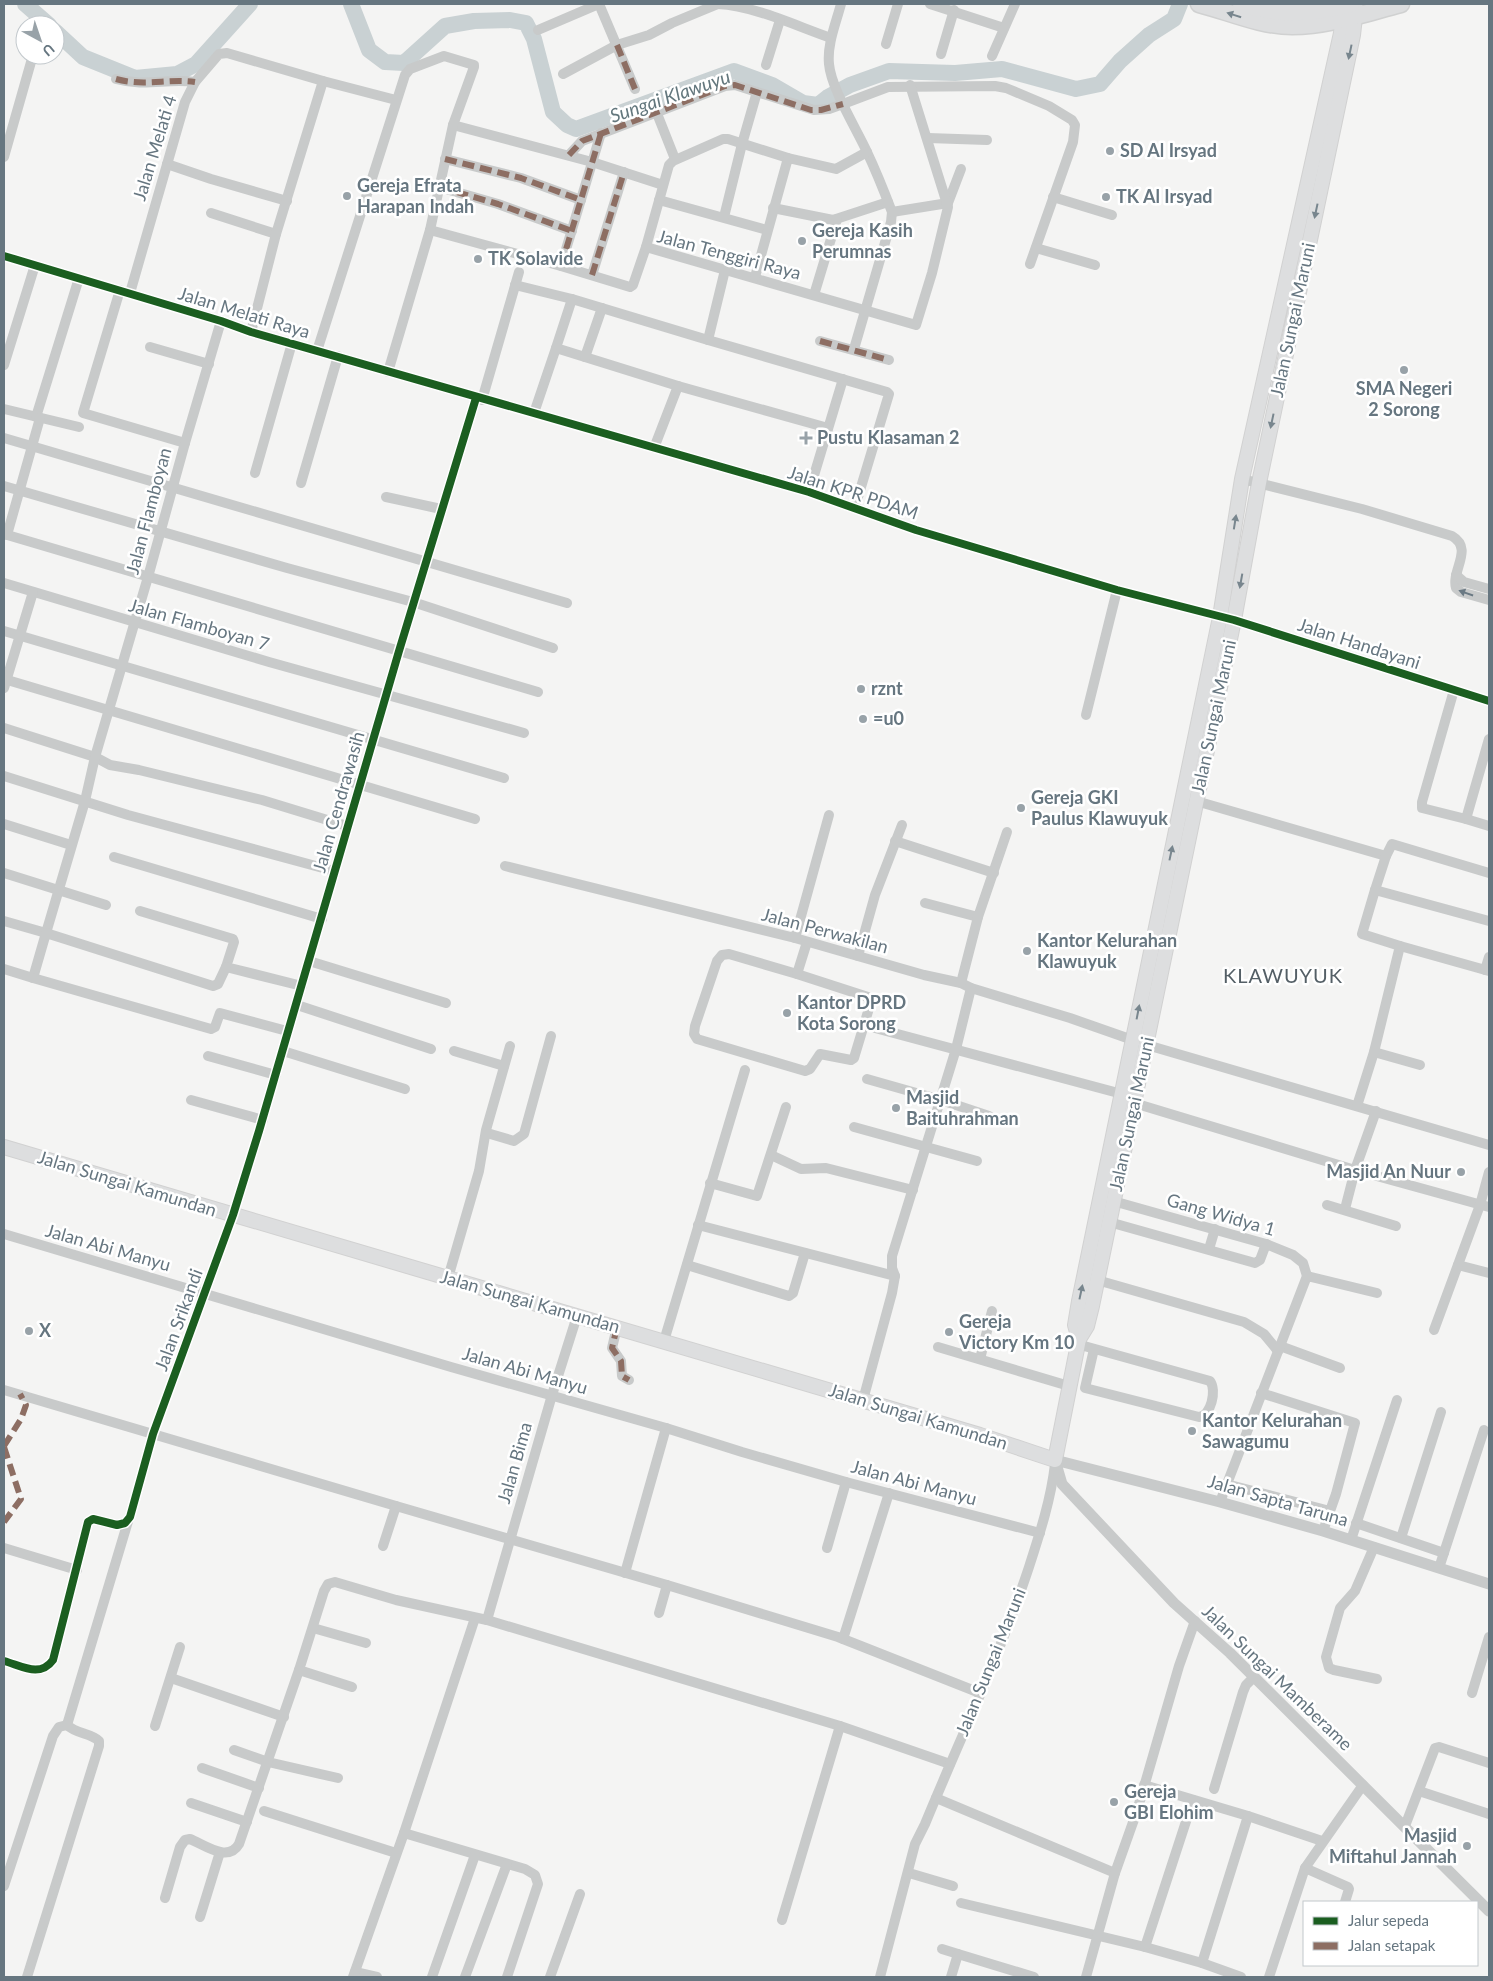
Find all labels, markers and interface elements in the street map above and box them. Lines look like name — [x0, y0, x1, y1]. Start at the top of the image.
one-way arrow — [1226, 11, 1241, 18]
north arrow — [15, 15, 65, 65]
text: U — [39, 40, 58, 60]
one-way arrow — [1345, 44, 1353, 60]
water label: Sungai Klawuyu — [607, 64, 733, 127]
street label: Jalan Melati 4 — [128, 92, 181, 203]
place label: SD Al Irsyad — [1120, 139, 1217, 161]
marker: SD Al Irsyad — [1104, 145, 1116, 157]
place label: Gereja Efrata Harapan Indah — [357, 174, 474, 217]
place label: TK Al Irsyad — [1116, 185, 1213, 207]
marker: Gereja Efrata Harapan Indah — [341, 190, 353, 202]
marker: TK Al Irsyad — [1100, 191, 1112, 203]
one-way arrow — [1312, 203, 1320, 218]
place label: Gereja Kasih Perumnas — [812, 219, 913, 262]
street label: Jalan Tenggiri Raya — [655, 224, 804, 284]
marker: Gereja Kasih Perumnas — [796, 235, 808, 247]
street label: Jalan Sungai Maruni — [1265, 241, 1319, 399]
place label: TK Solavide — [488, 247, 583, 269]
marker: TK Solavide — [472, 253, 484, 265]
street label: Jalan Melati Raya — [176, 282, 313, 343]
marker: SMA Negeri 2 Sorong — [1398, 364, 1410, 376]
place label: SMA Negeri 2 Sorong — [1356, 377, 1452, 420]
one-way arrow — [1268, 414, 1276, 429]
place label: Pustu Klasaman 2 — [817, 426, 960, 448]
marker: Pustu Klasaman 2 — [799, 431, 813, 445]
street label: Jalan Flamboyan — [121, 445, 176, 576]
street label: Jalan KPR PDAM — [785, 461, 921, 523]
one-way arrow — [1232, 513, 1240, 529]
one-way arrow — [1237, 573, 1245, 589]
one-way arrow — [1458, 589, 1473, 596]
street label: Jalan Flamboyan 7 — [126, 593, 272, 655]
street label: Jalan Handayani — [1295, 613, 1423, 673]
street label: Jalan Sungai Maruni — [1186, 638, 1240, 796]
place label: rznt — [871, 677, 903, 699]
marker: rznt — [855, 683, 867, 695]
place label: =u0 — [873, 707, 904, 729]
marker: =u0 — [857, 713, 869, 725]
street label: Jalan Cendrawasih — [307, 729, 369, 875]
place label: Gereja GKI Paulus Klawuyuk — [1031, 786, 1168, 829]
marker: Gereja GKI Paulus Klawuyuk — [1015, 802, 1027, 814]
one-way arrow — [1167, 846, 1175, 861]
street label: Jalan Perwakilan — [760, 903, 891, 957]
place label: Kantor Kelurahan Klawuyuk — [1037, 929, 1177, 972]
marker: Kantor Kelurahan Klawuyuk — [1021, 945, 1033, 957]
district label: KLAWUYUK — [1223, 963, 1343, 987]
place label: Kantor DPRD Kota Sorong — [797, 991, 906, 1034]
one-way arrow — [1134, 1005, 1142, 1020]
marker: Kantor DPRD Kota Sorong — [781, 1007, 793, 1019]
street label: Jalan Sungai Maruni — [1104, 1035, 1158, 1193]
place label: Masjid Baituhrahman — [906, 1086, 1019, 1129]
marker: Masjid Baituhrahman — [890, 1102, 902, 1114]
street label: Jalan Sungai Kamundan — [35, 1145, 219, 1221]
place label: Masjid An Nuur — [1326, 1160, 1451, 1182]
marker: Masjid An Nuur — [1455, 1166, 1467, 1178]
street label: Gang Widya 1 — [1164, 1188, 1278, 1240]
street label: Jalan Abi Manyu — [43, 1219, 173, 1275]
street label: Jalan Sungai Kamundan — [438, 1265, 623, 1337]
street label: Jalan Srikandi — [149, 1266, 207, 1374]
one-way arrow — [1078, 1283, 1086, 1299]
place label: Gereja Victory Km 10 — [958, 1310, 1075, 1353]
place label: X — [39, 1319, 52, 1341]
marker: X — [23, 1325, 35, 1337]
marker: Gereja Victory Km 10 — [943, 1326, 955, 1338]
street label: Jalan Abi Manyu — [460, 1342, 590, 1398]
street label: Jalan Sungai Kamundan — [826, 1378, 1010, 1454]
place label: Kantor Kelurahan Sawagumu — [1202, 1409, 1342, 1452]
street label: Jalan Bima — [492, 1420, 536, 1506]
marker: Kantor Kelurahan Sawagumu — [1186, 1425, 1198, 1437]
street label: Jalan Abi Manyu — [849, 1455, 979, 1509]
street label: Jalan Sapta Taruna — [1205, 1469, 1351, 1531]
street label: Jalan Sungai Maruni — [950, 1585, 1030, 1739]
street label: Jalan Sungai Mamberame — [1198, 1600, 1357, 1755]
place label: Gereja GBI Elohim — [1124, 1780, 1214, 1823]
marker: Gereja GBI Elohim — [1108, 1796, 1120, 1808]
place label: Masjid Miftahul Jannah — [1329, 1824, 1457, 1867]
marker: Masjid Miftahul Jannah — [1461, 1840, 1473, 1852]
legend — [1303, 1901, 1478, 1966]
text: Jalur sepeda — [1348, 1911, 1429, 1929]
text: Jalan setapak — [1348, 1936, 1436, 1954]

